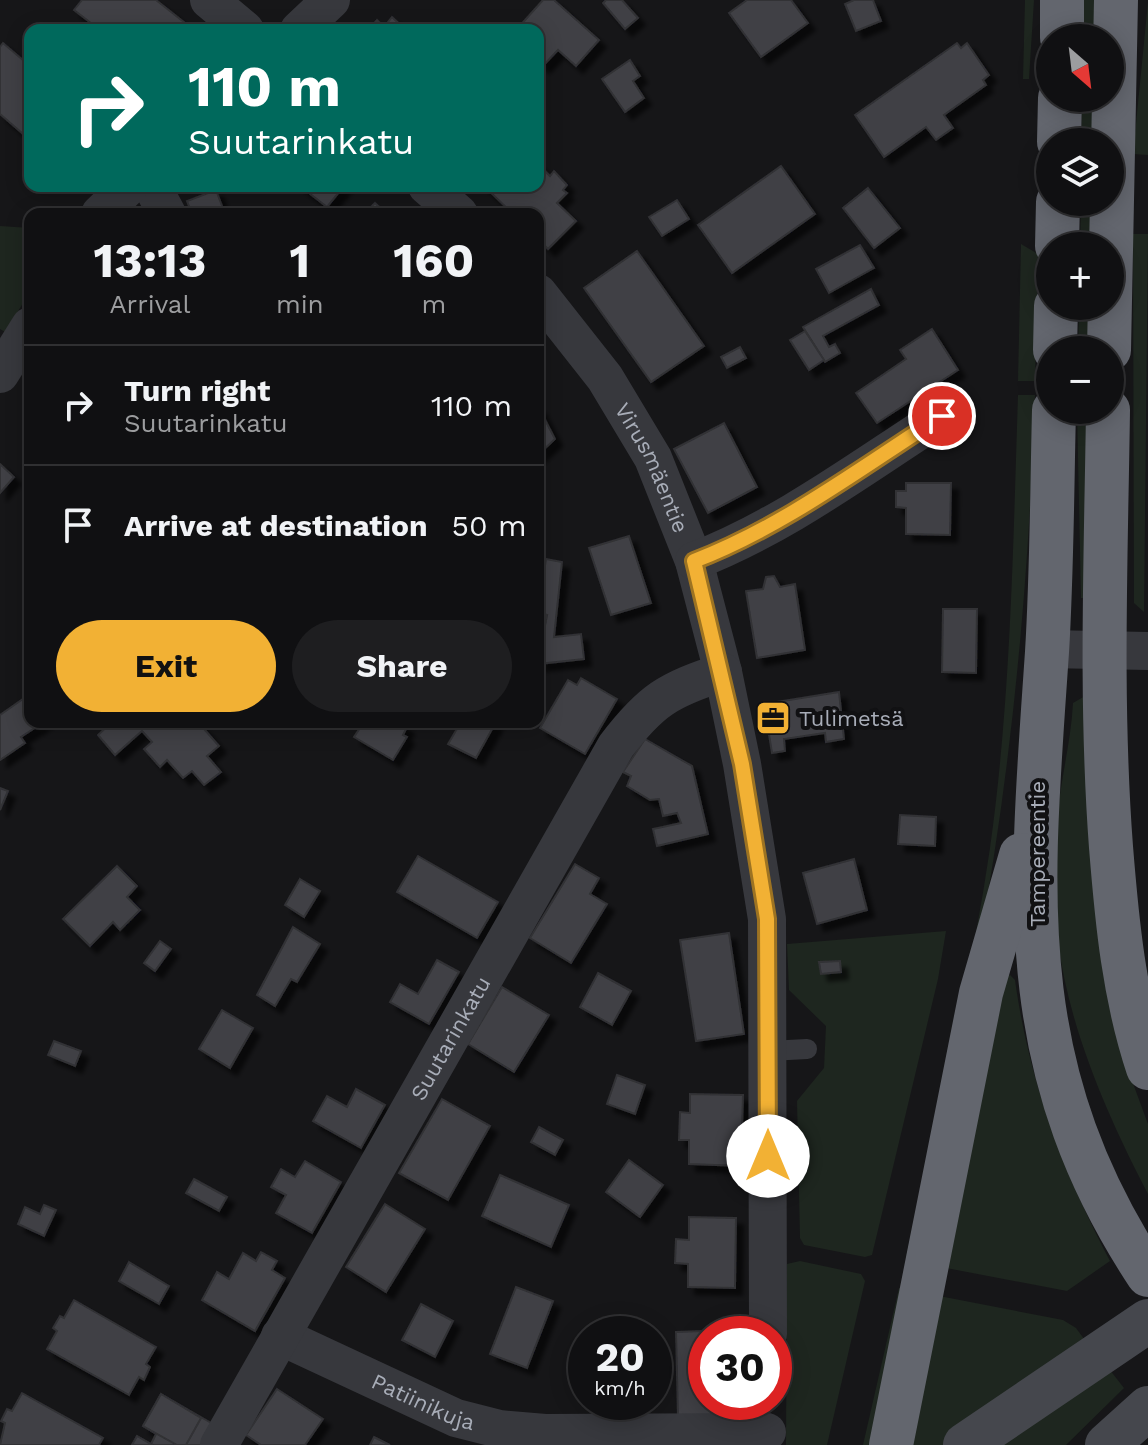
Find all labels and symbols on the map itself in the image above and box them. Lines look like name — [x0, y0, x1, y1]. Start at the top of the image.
north arrow — [1036, 24, 1124, 112]
pin — [908, 382, 976, 450]
street label: Virusmäentie — [610, 398, 694, 536]
office icon: Tulimetsä — [754, 699, 792, 737]
place label: Tulimetsä — [799, 706, 904, 731]
street label: Tampereentie — [1025, 781, 1050, 927]
street label: Suutarinkatu — [405, 972, 495, 1104]
position arrow — [726, 1114, 810, 1198]
speed limit sign: 30 — [688, 1316, 792, 1420]
street label: Patiinikuja — [368, 1368, 477, 1435]

